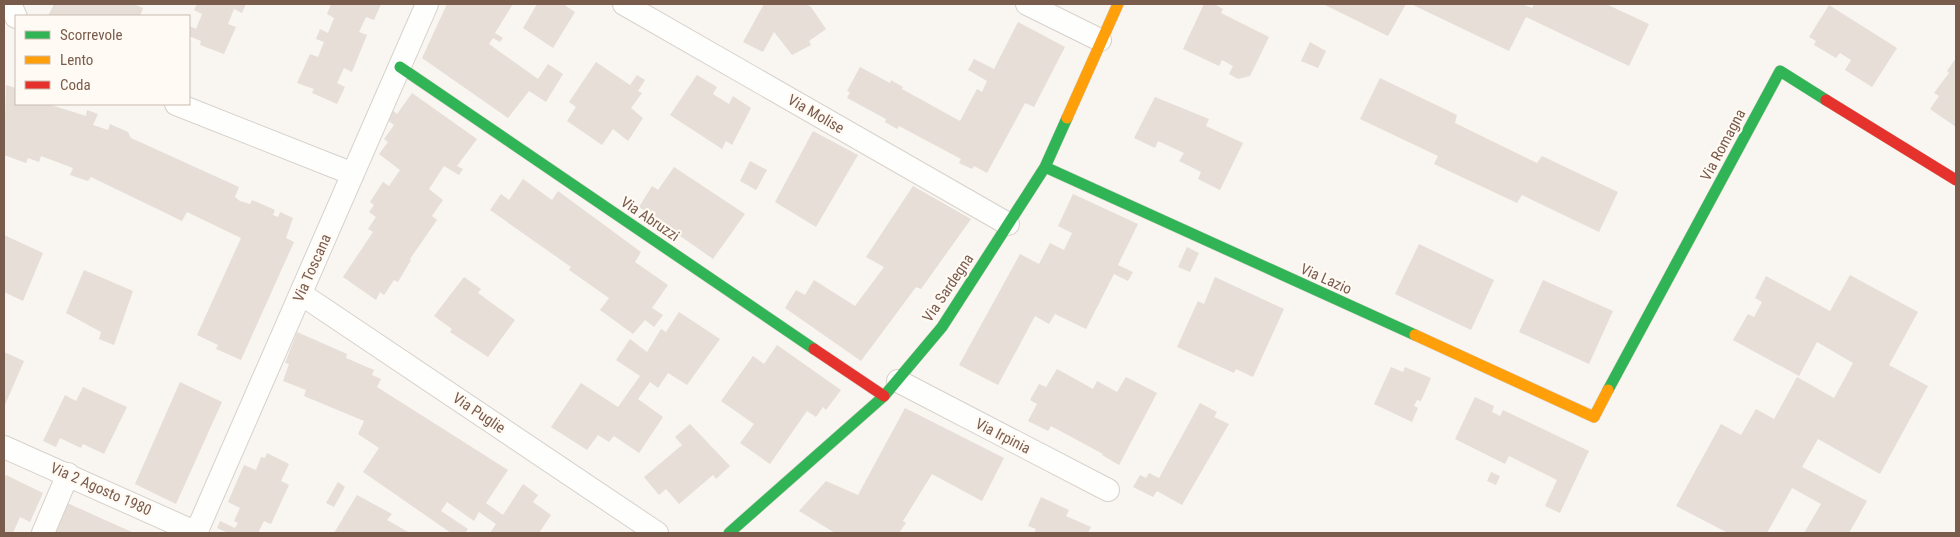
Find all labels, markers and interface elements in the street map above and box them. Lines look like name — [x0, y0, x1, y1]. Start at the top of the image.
legend — [15, 15, 190, 105]
text: Scorrevole — [60, 26, 122, 44]
text: Lento — [60, 51, 93, 69]
text: Coda — [60, 76, 91, 94]
street label: Via Molise — [785, 91, 847, 137]
street label: Via Romagna — [1697, 106, 1749, 184]
street label: Via Abruzzi — [617, 193, 683, 245]
street label: Via Toscana — [289, 231, 335, 305]
street label: Via Sardegna — [919, 251, 977, 325]
street label: Via Lazio — [1298, 260, 1354, 298]
street label: Via Puglie — [449, 389, 509, 437]
street label: Via Irpinia — [972, 414, 1034, 458]
street label: Via 2 Agosto 1980 — [48, 459, 154, 519]

